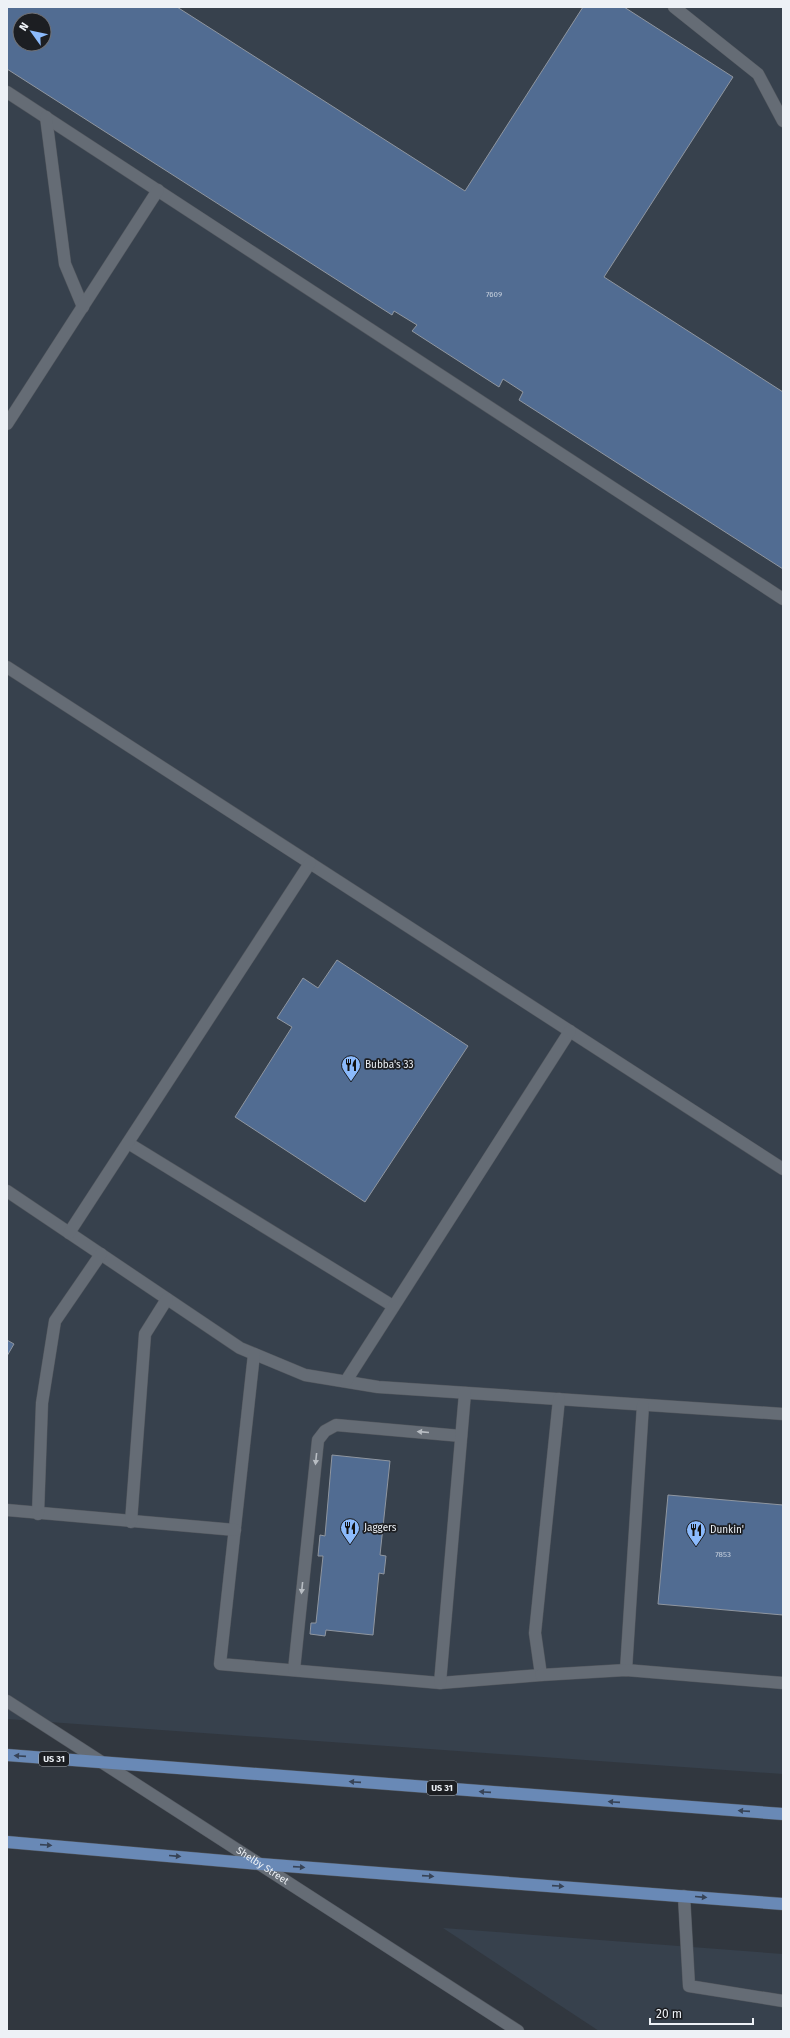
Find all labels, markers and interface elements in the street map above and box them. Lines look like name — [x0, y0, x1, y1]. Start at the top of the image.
north arrow — [12, 12, 52, 52]
text: N — [17, 20, 31, 33]
house number: 7609 — [486, 290, 502, 299]
restaurant icon: Bubba's 33 — [340, 1054, 362, 1082]
place label: Bubba's 33 — [365, 1059, 413, 1071]
one-way arrow — [417, 1429, 429, 1436]
one-way arrow — [313, 1453, 319, 1465]
restaurant icon: Jaggers — [339, 1517, 361, 1545]
restaurant icon: Dunkin' — [685, 1519, 707, 1547]
place label: Jaggers — [364, 1522, 397, 1534]
place label: Dunkin' — [710, 1524, 744, 1536]
house number: 7853 — [715, 1550, 731, 1559]
one-way arrow — [299, 1582, 306, 1594]
road number: US 31 — [39, 1752, 69, 1766]
one-way arrow — [14, 1753, 26, 1760]
one-way arrow — [349, 1778, 361, 1785]
road number: US 31 — [427, 1781, 457, 1795]
one-way arrow — [479, 1788, 491, 1795]
one-way arrow — [608, 1798, 621, 1805]
one-way arrow — [738, 1808, 750, 1815]
one-way arrow — [40, 1841, 52, 1848]
street label: Shelby Street — [234, 1845, 291, 1888]
one-way arrow — [169, 1852, 181, 1859]
one-way arrow — [293, 1863, 305, 1870]
one-way arrow — [422, 1873, 434, 1880]
one-way arrow — [552, 1882, 564, 1889]
one-way arrow — [695, 1894, 708, 1900]
scale bar — [650, 2000, 753, 2026]
text: 20 m — [656, 2007, 682, 2021]

